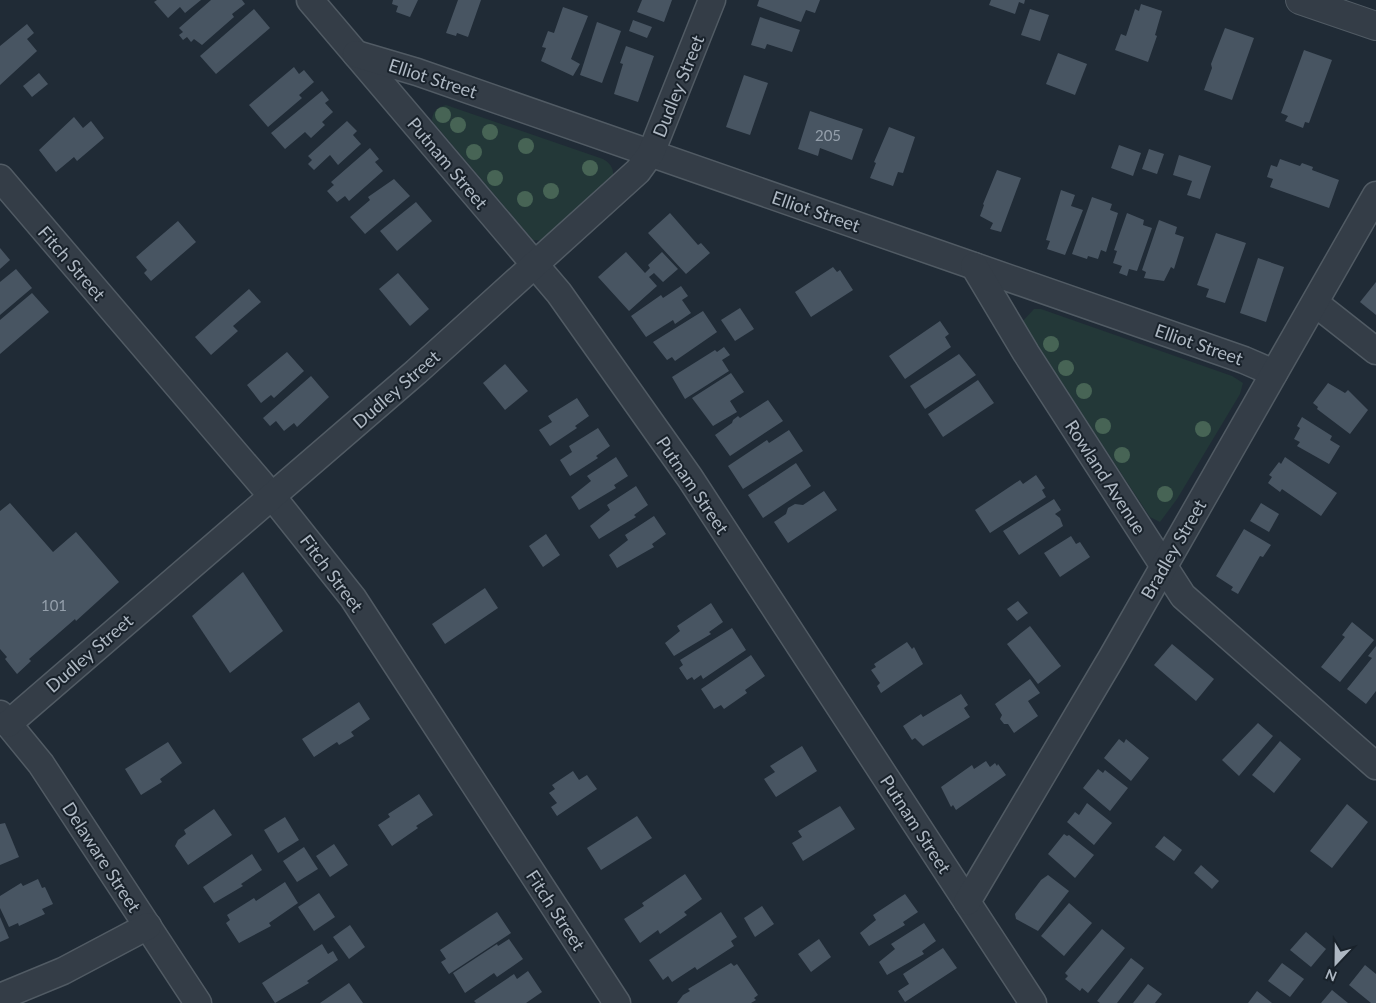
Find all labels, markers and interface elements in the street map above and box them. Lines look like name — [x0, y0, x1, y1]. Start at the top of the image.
street label: Dudley Street — [648, 31, 709, 140]
street label: Elliot Street — [386, 53, 480, 103]
street label: Putnam Street — [403, 113, 493, 214]
house number: 205 — [815, 126, 841, 144]
street label: Elliot Street — [769, 186, 863, 236]
street label: Fitch Street — [34, 221, 111, 305]
street label: Elliot Street — [1152, 319, 1246, 369]
street label: Dudley Street — [348, 345, 444, 433]
street label: Rowland Avenue — [1061, 416, 1151, 538]
street label: Putnam Street — [652, 432, 734, 538]
street label: Bradley Street — [1136, 495, 1211, 603]
street label: Fitch Street — [296, 530, 369, 617]
house number: 101 — [41, 596, 67, 614]
street label: Dudley Street — [41, 609, 137, 697]
street label: Putnam Street — [876, 771, 956, 878]
street label: Delaware Street — [58, 798, 146, 917]
street label: Fitch Street — [522, 866, 590, 955]
north arrow — [1311, 938, 1361, 988]
text: N — [1323, 966, 1339, 985]

